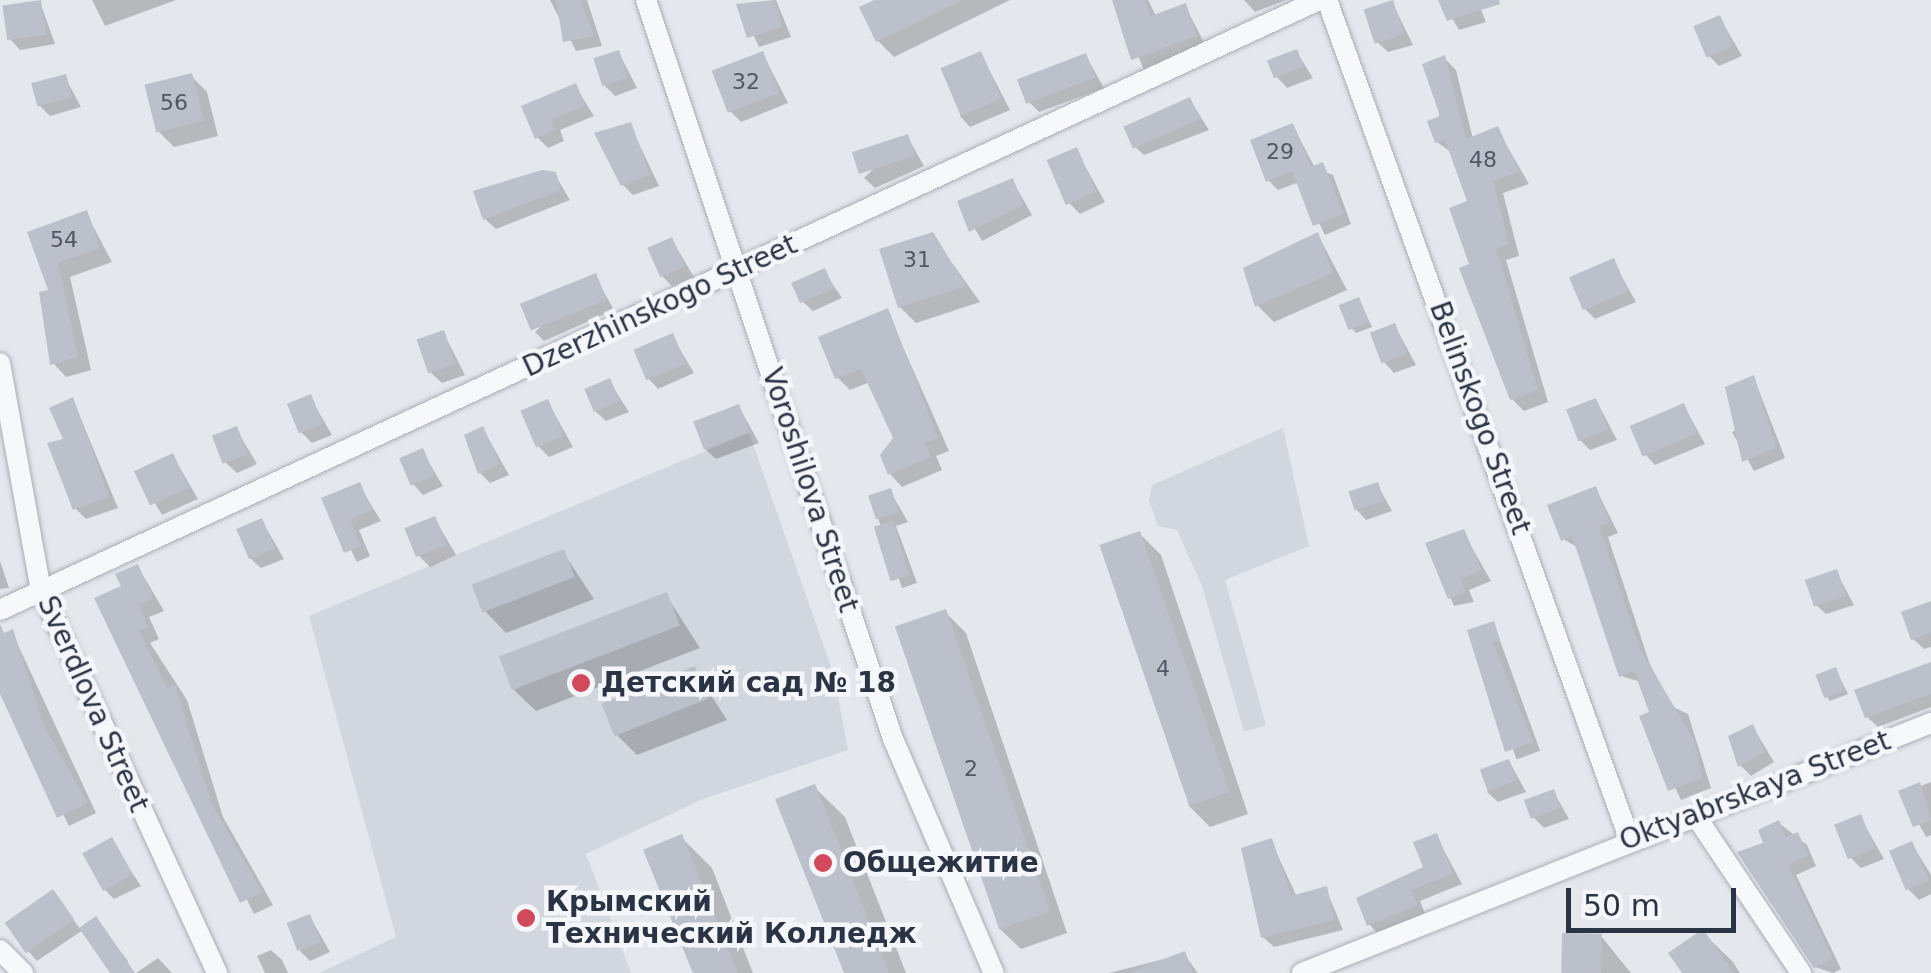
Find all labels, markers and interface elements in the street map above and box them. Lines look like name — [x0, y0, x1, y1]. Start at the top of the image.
house number: 32 — [732, 69, 760, 95]
house number: 56 — [160, 90, 188, 116]
house number: 29 — [1266, 139, 1294, 165]
house number: 48 — [1469, 147, 1497, 173]
house number: 54 — [50, 227, 78, 253]
street label: Dzerzhinskogo Street — [518, 228, 802, 384]
house number: 31 — [903, 247, 931, 273]
street label: Belinskogo Street — [1422, 297, 1538, 539]
street label: Voroshilova Street — [755, 364, 865, 616]
street label: Sverdlova Street — [30, 591, 156, 817]
house number: 4 — [1156, 656, 1170, 682]
place label: Детский сад № 18 — [601, 666, 896, 700]
marker: Детский сад № 18 — [570, 672, 592, 694]
street label: Oktyabrskaya Street — [1615, 724, 1895, 858]
house number: 2 — [964, 756, 978, 782]
place label: Общежитие — [843, 846, 1039, 880]
marker: Общежитие — [812, 852, 834, 874]
scale bar — [1571, 868, 1741, 930]
place label: Крымский Технический Колледж — [546, 885, 917, 951]
text: 50 m — [1583, 888, 1660, 923]
marker: Крымский Технический Колледж — [515, 907, 537, 929]

